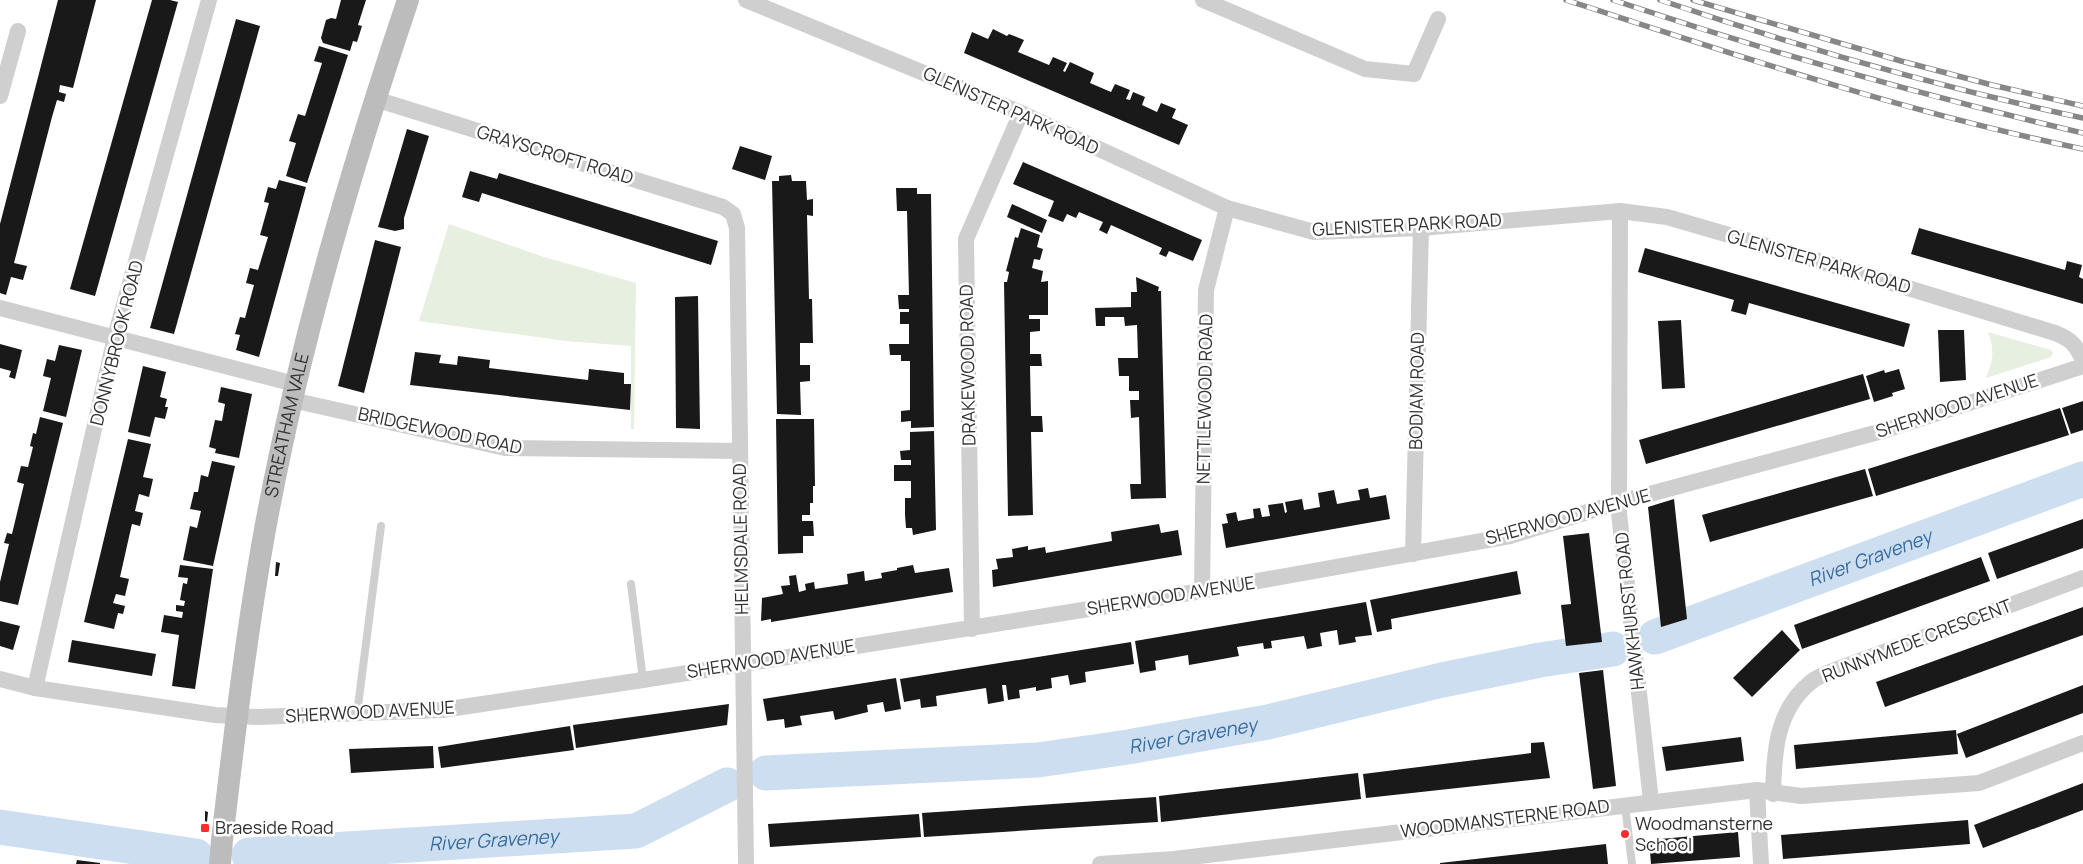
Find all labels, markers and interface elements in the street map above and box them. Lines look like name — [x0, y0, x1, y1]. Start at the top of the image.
street label: GLENISTER PARK ROAD — [920, 61, 1103, 160]
street label: GRAYSCROFT ROAD — [474, 119, 637, 189]
street label: GLENISTER PARK ROAD — [1312, 207, 1502, 241]
street label: GLENISTER PARK ROAD — [1725, 223, 1914, 299]
street label: DONNYBROOK ROAD — [84, 258, 148, 428]
street label: DRAKEWOOD ROAD — [954, 284, 980, 446]
street label: NETTLEWOOD ROAD — [1191, 314, 1217, 484]
street label: BODIAM ROAD — [1403, 332, 1429, 450]
street label: STREATHAM VALE — [258, 350, 314, 500]
street label: SHERWOOD AVENUE — [1872, 367, 2041, 443]
street label: BRIDGEWOOD ROAD — [356, 401, 525, 459]
street label: HELMSDALE ROAD — [727, 463, 753, 615]
street label: SHERWOOD AVENUE — [1483, 482, 1653, 550]
water label: River Graveney — [1804, 522, 1938, 592]
street label: HAWKHURST ROAD — [1609, 531, 1649, 691]
street label: SHERWOOD AVENUE — [1085, 570, 1257, 620]
street label: RUNNYMEDE CRESCENT — [1818, 593, 2015, 687]
street label: SHERWOOD AVENUE — [685, 633, 857, 683]
street label: SHERWOOD AVENUE — [285, 695, 455, 727]
water label: River Graveney — [1127, 711, 1262, 760]
street label: WOODMANSTERNE ROAD — [1399, 793, 1611, 843]
place label: Woodmansterne School — [1635, 811, 1773, 856]
place label: Braeside Road — [215, 815, 334, 839]
marker: Braeside Road — [199, 822, 211, 834]
water label: River Graveney — [428, 823, 562, 857]
marker: Woodmansterne School — [1619, 828, 1631, 840]

